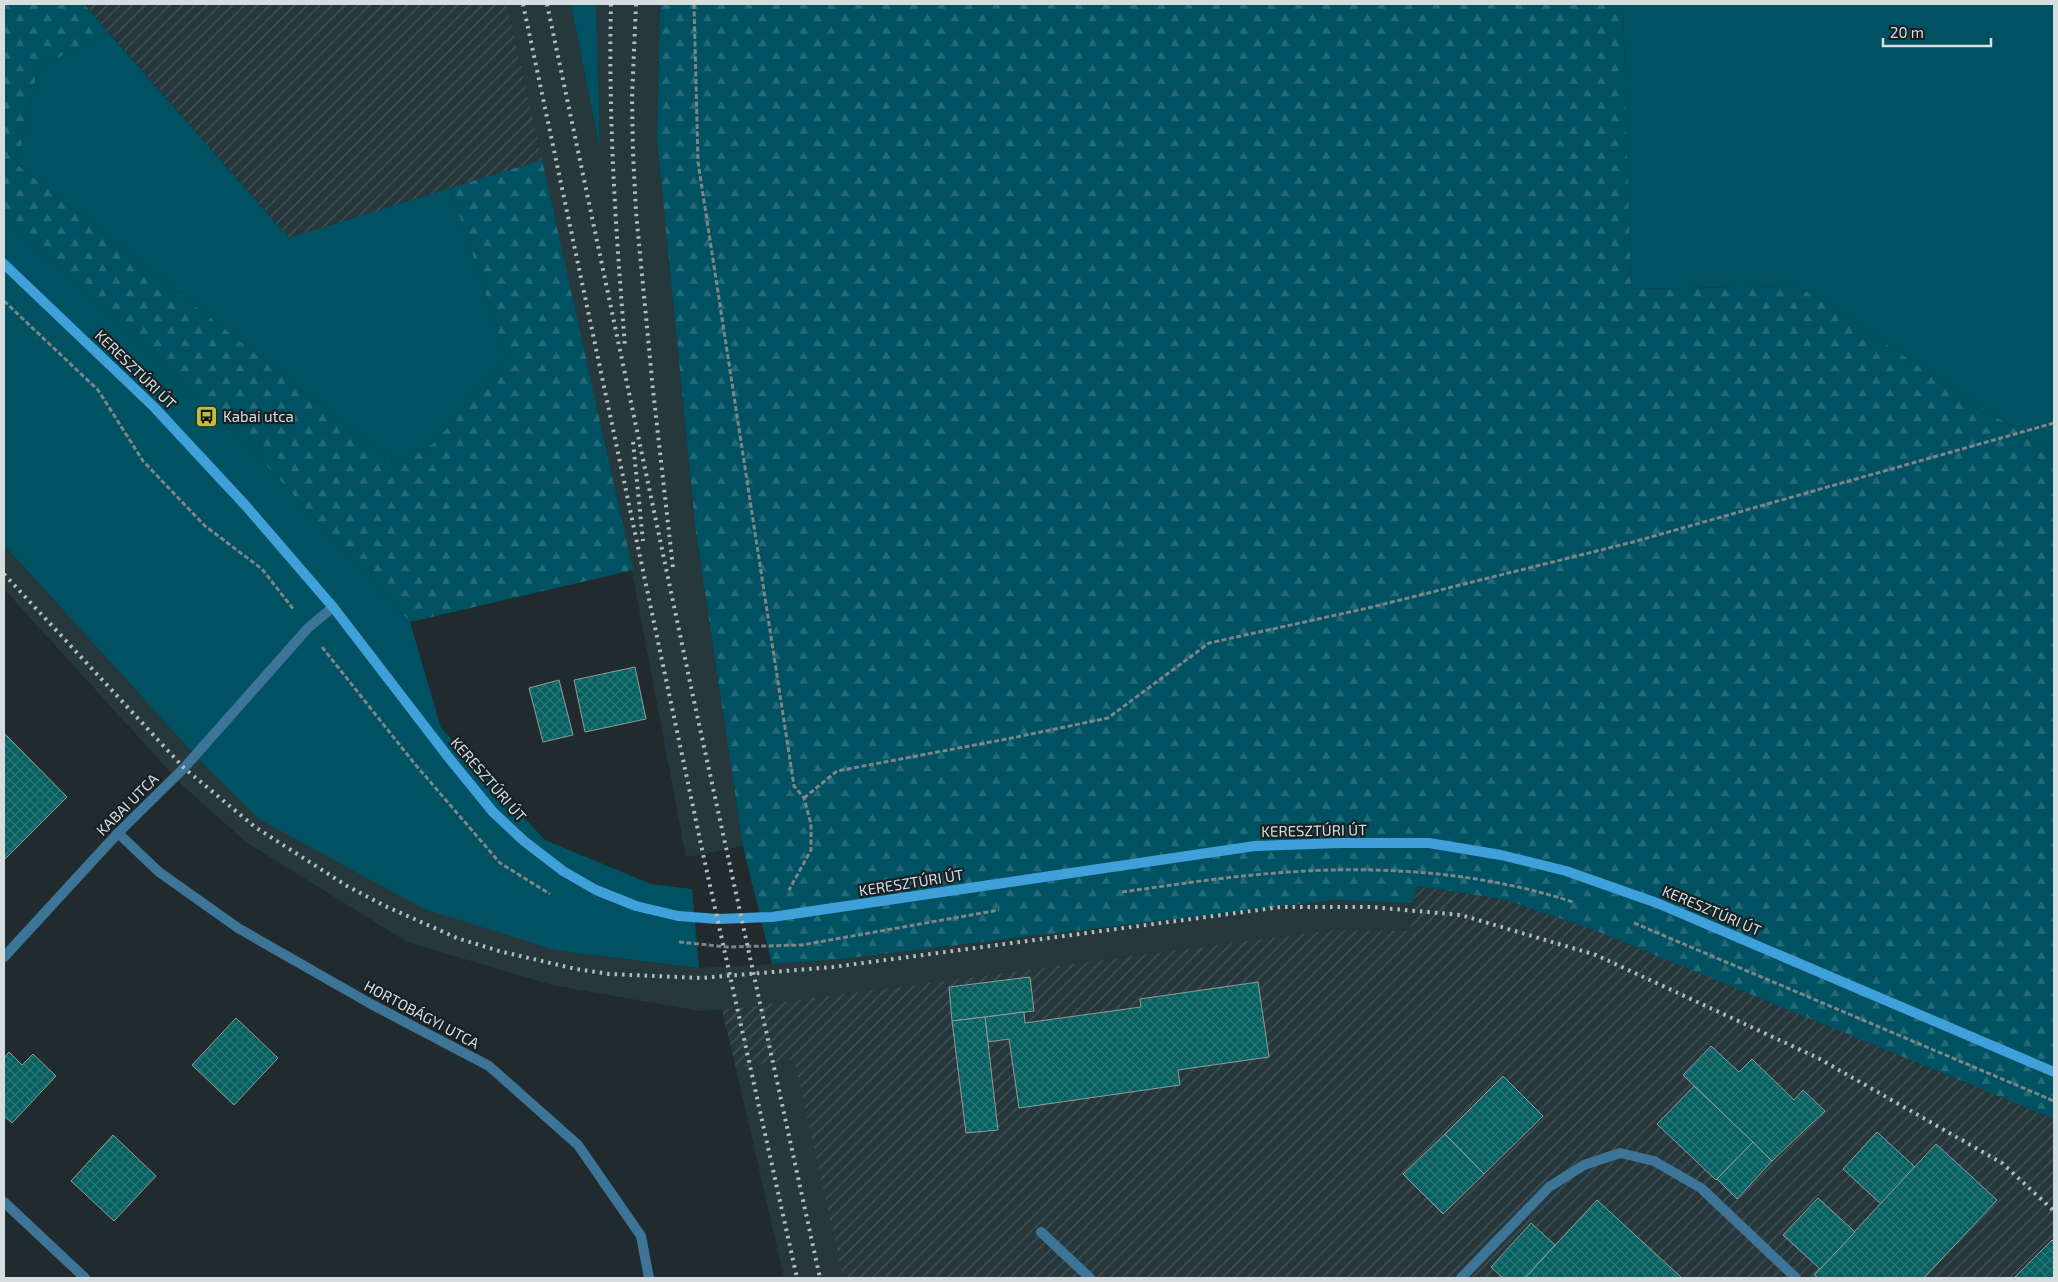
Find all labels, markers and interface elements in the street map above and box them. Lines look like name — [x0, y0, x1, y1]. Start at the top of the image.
scale bar — [1883, 15, 1990, 47]
text: 20 m — [1890, 23, 1924, 41]
street label: KERESZTÚRI ÚT — [92, 326, 180, 412]
bus stop icon: Kabai utca — [195, 404, 219, 428]
place label: Kabai utca — [223, 407, 294, 425]
street label: KERESZTÚRI ÚT — [448, 733, 531, 825]
street label: KABAI UTCA — [92, 769, 162, 839]
street label: KERESZTÚRI ÚT — [1261, 820, 1367, 840]
street label: KERESZTÚRI ÚT — [857, 865, 965, 899]
street label: KERESZTÚRI ÚT — [1660, 881, 1764, 939]
street label: HORTOBÁGYI UTCA — [361, 976, 483, 1052]

